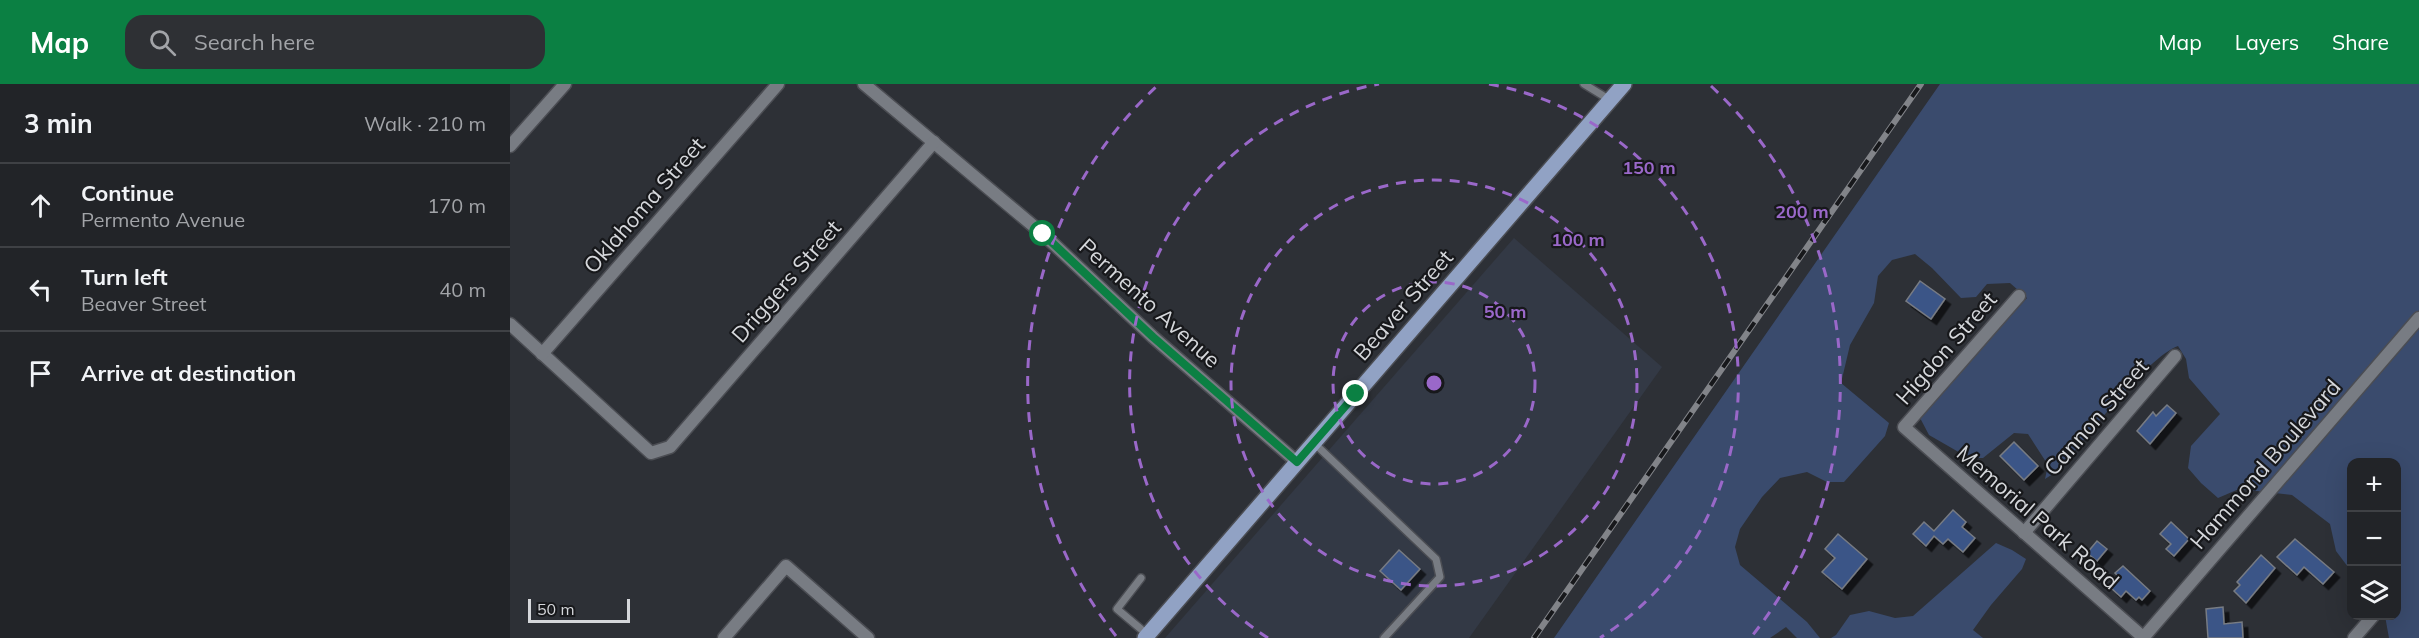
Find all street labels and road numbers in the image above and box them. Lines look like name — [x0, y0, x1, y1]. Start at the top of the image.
street label: Oklahoma Street — [577, 131, 711, 279]
street label: Driggers Street — [725, 214, 847, 348]
street label: Permento Avenue — [1074, 232, 1226, 374]
street label: Beaver Street — [1347, 243, 1459, 366]
street label: Higdon Street — [1889, 286, 2003, 410]
street label: Cannon Street — [2038, 353, 2155, 481]
street label: Hammond Boulevard — [2184, 373, 2346, 555]
street label: Memorial Park Road — [1951, 439, 2125, 595]

